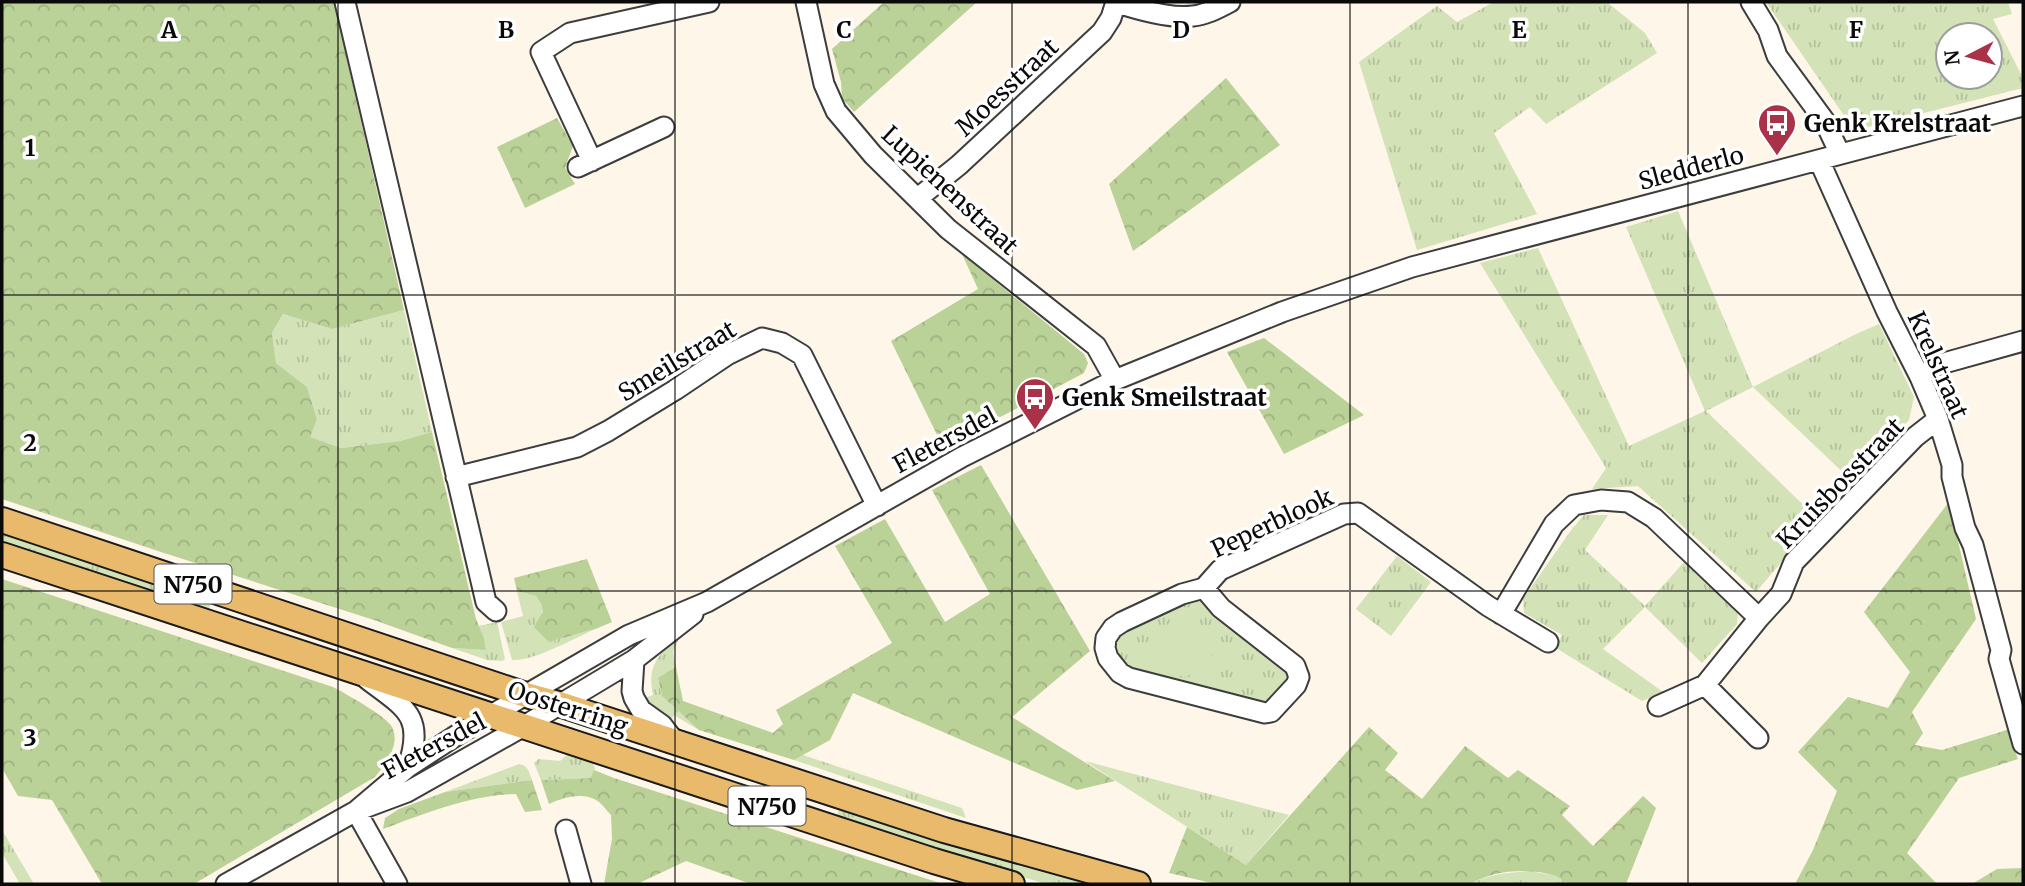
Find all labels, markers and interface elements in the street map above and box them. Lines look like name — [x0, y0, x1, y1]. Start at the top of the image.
text: A — [160, 15, 178, 44]
text: B — [498, 15, 514, 44]
text: C — [836, 15, 852, 44]
text: D — [1172, 15, 1190, 44]
text: E — [1511, 15, 1527, 44]
text: F — [1849, 15, 1863, 44]
north arrow — [1934, 21, 2004, 91]
street label: Moesstraat — [949, 31, 1065, 143]
text: N — [1939, 49, 1965, 66]
bus stop icon: Genk Krelstraat — [1756, 102, 1798, 157]
place label: Genk Krelstraat — [1804, 108, 1991, 139]
street label: Lupienenstraat — [875, 119, 1025, 262]
text: 1 — [25, 133, 36, 162]
street label: Sledderlo — [1635, 139, 1747, 197]
street label: Krelstraat — [1901, 307, 1976, 424]
street label: Smeilstraat — [612, 313, 742, 408]
bus stop icon: Genk Smeilstraat — [1014, 376, 1056, 431]
place label: Genk Smeilstraat — [1062, 382, 1267, 413]
street label: Fletersdel — [888, 400, 1002, 480]
street label: Kruisbosstraat — [1770, 411, 1911, 555]
text: 2 — [23, 428, 37, 457]
street label: Peperblook — [1206, 481, 1339, 565]
road number: N750 — [154, 564, 232, 604]
street label: Oosterring — [504, 674, 633, 742]
street label: Fletersdel — [377, 706, 491, 786]
text: 3 — [23, 723, 37, 752]
road number: N750 — [728, 786, 806, 826]

